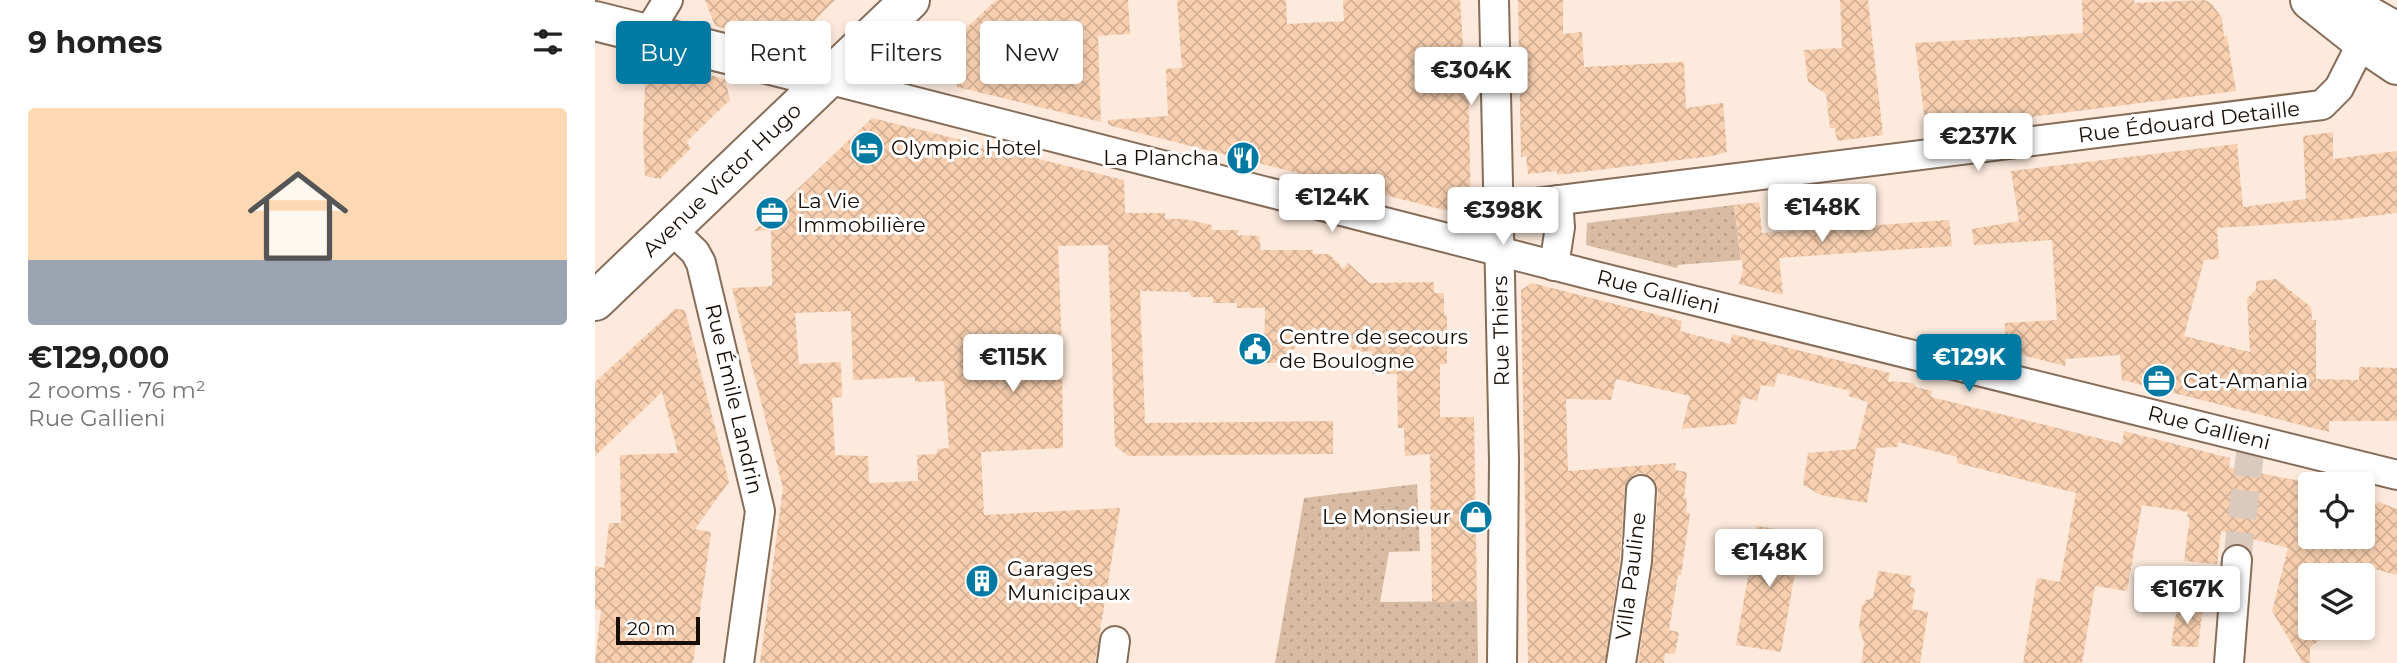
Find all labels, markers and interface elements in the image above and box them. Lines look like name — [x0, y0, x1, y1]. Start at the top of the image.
chip: Buy — [616, 21, 711, 84]
chip: Rent — [725, 21, 831, 84]
chip: Filters — [845, 21, 966, 84]
chip: New — [980, 21, 1083, 84]
icon: filters — [529, 23, 567, 61]
text: 9 homes — [28, 24, 163, 61]
pin: €304K — [1422, 48, 1520, 107]
text: €304K — [1431, 56, 1511, 84]
street label: Rue Édouard Detaille — [2077, 95, 2301, 148]
street label: Avenue Victor Hugo — [637, 97, 806, 262]
pin: €237K — [1929, 114, 2027, 173]
text: €237K — [1940, 122, 2016, 150]
hotel icon: Olympic Hotel — [848, 129, 886, 167]
place label: Olympic Hotel — [891, 135, 1042, 160]
restaurant icon: La Plancha — [1224, 139, 1262, 177]
place label: La Plancha — [1103, 145, 1219, 170]
icon: home — [235, 153, 361, 279]
pin: €124K — [1283, 174, 1381, 234]
text: €124K — [1295, 183, 1369, 211]
pin: €148K — [1773, 184, 1871, 244]
place label: La Vie Immobilière — [797, 188, 926, 237]
pin: €398K — [1454, 188, 1552, 247]
text: €148K — [1784, 193, 1860, 221]
office icon: La Vie Immobilière — [753, 194, 791, 232]
text: €398K — [1463, 196, 1543, 224]
street label: Rue Gallieni — [1594, 264, 1722, 319]
street label: Rue Thiers — [1487, 275, 1514, 387]
street label: Rue Émile Landrin — [700, 301, 769, 497]
place label: Centre de secours de Boulogne — [1279, 324, 1468, 373]
public building icon: Centre de secours de Boulogne — [1236, 330, 1274, 368]
pin: €115K — [964, 334, 1062, 394]
pin: €129K — [1920, 334, 2018, 394]
text: €129,000 — [28, 339, 169, 376]
text: €115K — [979, 343, 1047, 371]
text: €129K — [1932, 343, 2006, 371]
office icon: Cat-Amania — [2140, 362, 2178, 400]
place label: Cat-Amania — [2183, 368, 2308, 393]
text: 2 rooms · 76 m² — [28, 376, 206, 404]
street label: Rue Gallieni — [2145, 400, 2273, 455]
text: Rue Gallieni — [28, 404, 166, 432]
map controls — [2298, 472, 2375, 640]
button: locate — [2298, 472, 2375, 549]
shop icon: Le Monsieur — [1457, 498, 1495, 536]
place label: Le Monsieur — [1322, 504, 1451, 529]
street label: Villa Pauline — [1610, 511, 1651, 641]
pin: €148K — [1720, 530, 1818, 589]
text: €148K — [1731, 538, 1807, 566]
place label: Garages Municipaux — [1007, 556, 1130, 605]
building icon: Garages Municipaux — [963, 562, 1001, 600]
button: layers — [2298, 563, 2375, 640]
pin: €167K — [2138, 566, 2236, 626]
text: €167K — [2150, 575, 2224, 603]
scale bar — [616, 614, 700, 646]
text: 20 m — [627, 617, 675, 640]

